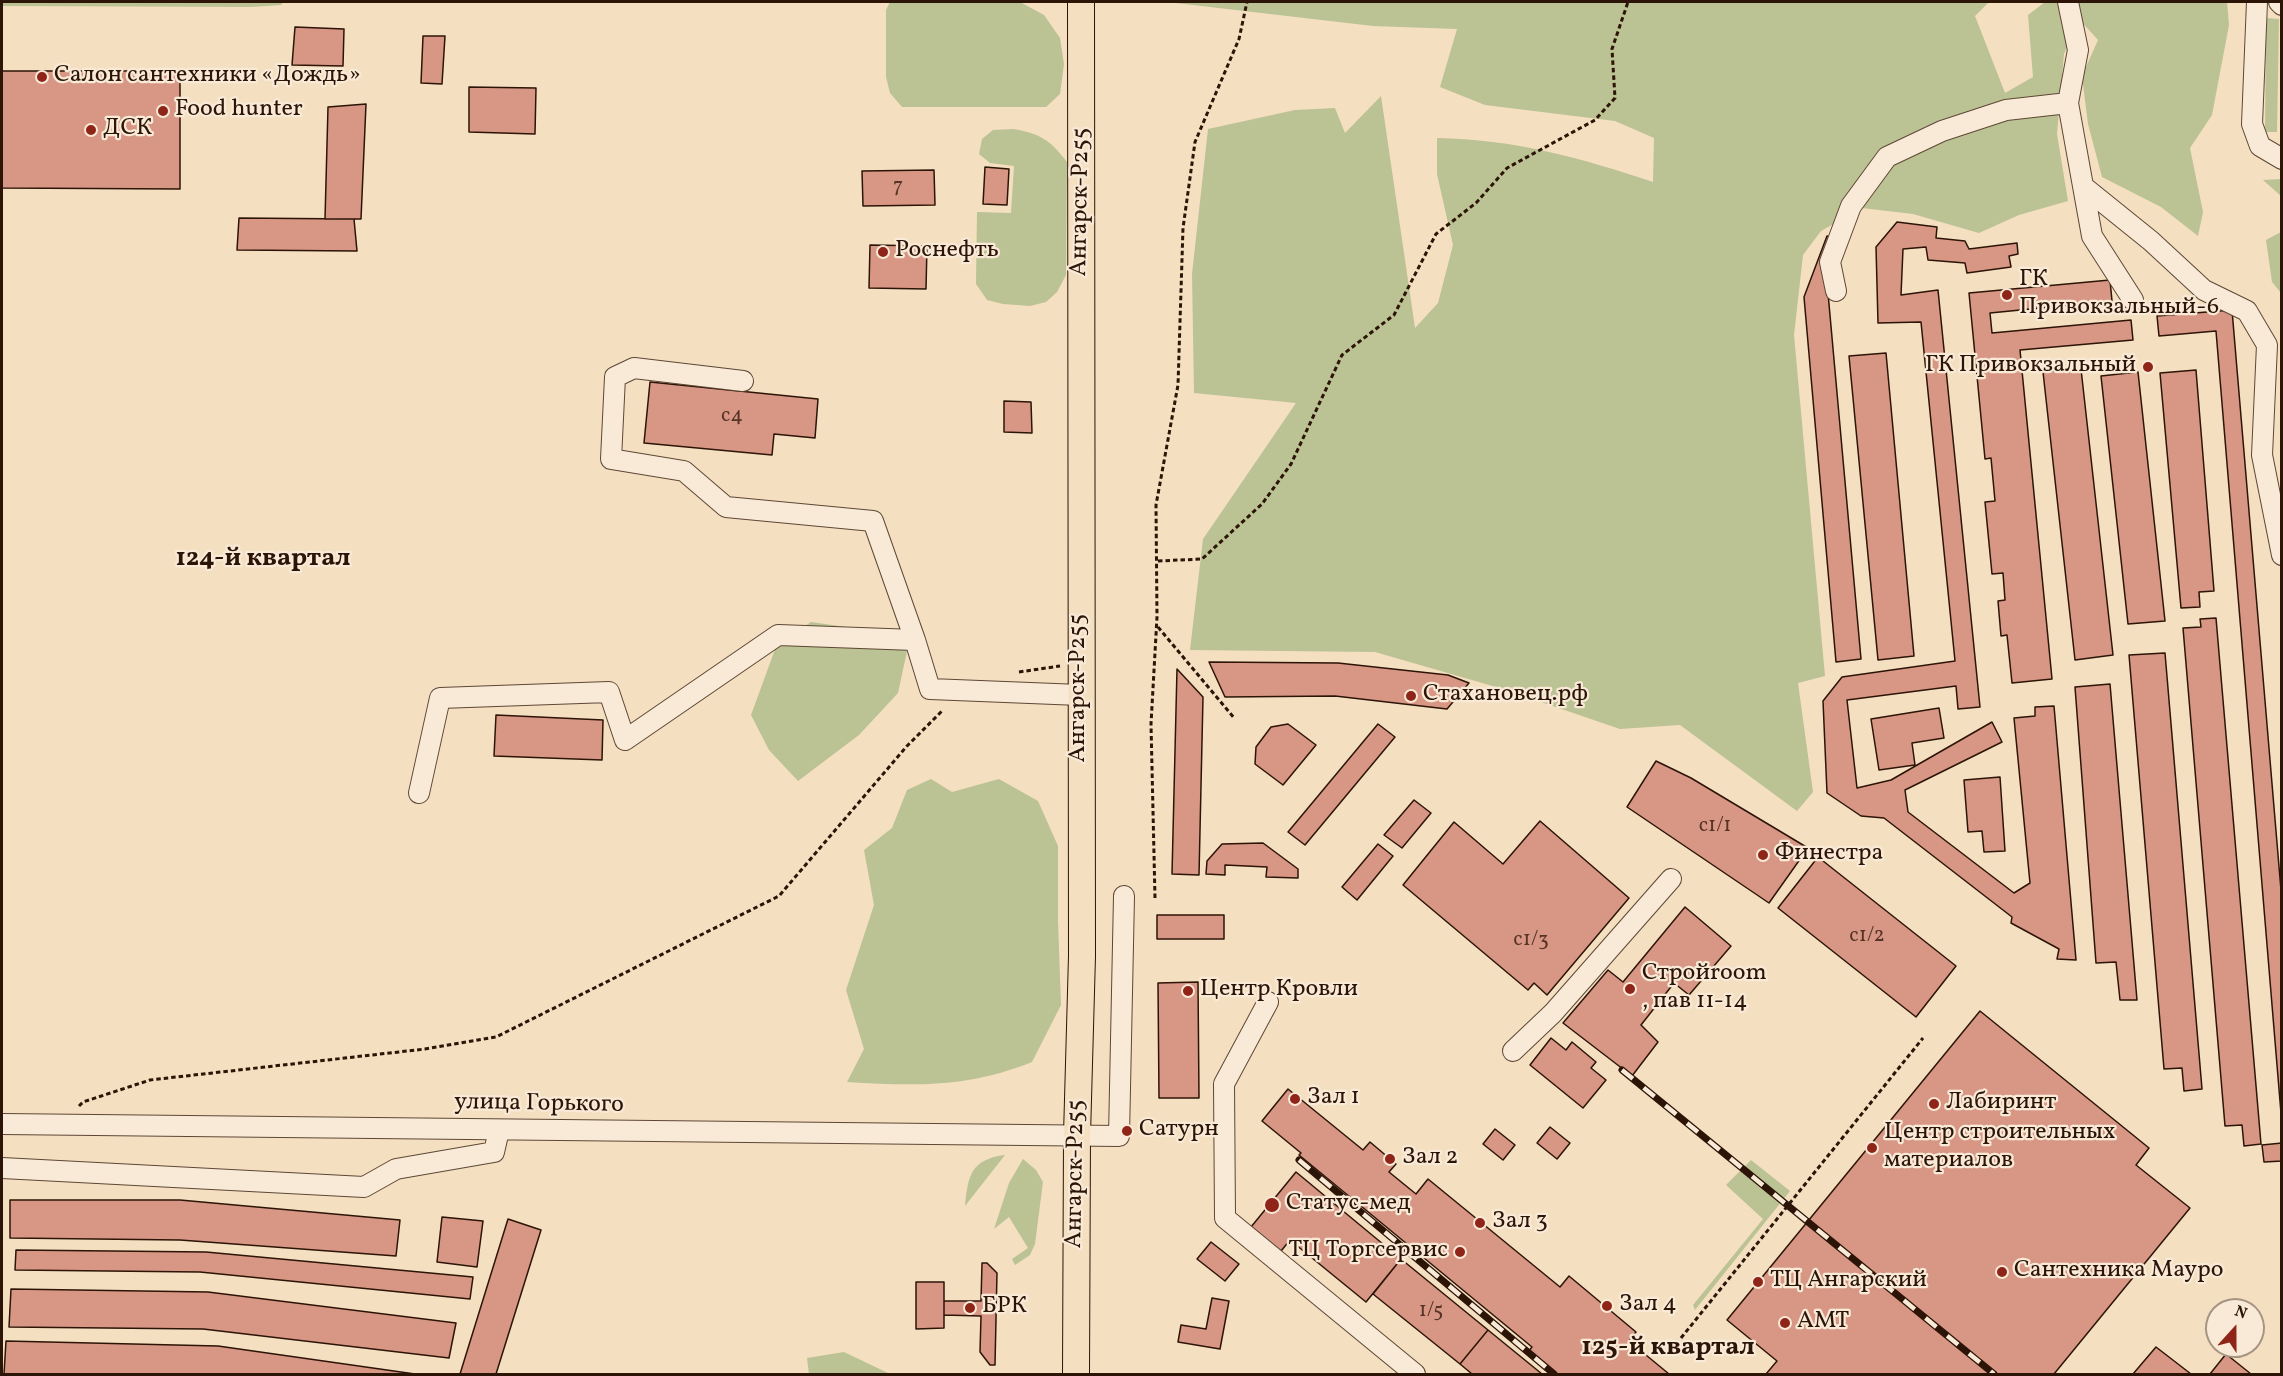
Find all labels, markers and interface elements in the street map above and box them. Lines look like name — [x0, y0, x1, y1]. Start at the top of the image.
place label: Салон сантехники «Дождь» — [54, 63, 361, 91]
marker: Салон сантехники «Дождь» — [35, 70, 49, 84]
place label: Food hunter — [175, 97, 303, 125]
marker: Food hunter — [156, 104, 170, 118]
place label: ДСК — [103, 116, 152, 144]
marker: ДСК — [84, 123, 98, 137]
street label: Ангарск-Р255 — [1066, 127, 1098, 277]
house number: 7 — [893, 175, 903, 201]
place label: Роснефть — [895, 238, 999, 266]
marker: Роснефть — [876, 245, 890, 259]
place label: ГК Привокзальный-6 — [2019, 267, 2219, 323]
marker: ГК Привокзальный-6 — [2000, 288, 2014, 302]
place label: ГК Привокзальный — [1925, 353, 2136, 381]
marker: ГК Привокзальный — [2141, 360, 2155, 374]
house number: с4 — [721, 404, 743, 430]
district label: 124-й квартал — [175, 544, 351, 576]
street label: Ангарск-Р255 — [1066, 614, 1094, 762]
place label: Стахановец.рф — [1423, 682, 1588, 710]
marker: Стахановец.рф — [1404, 689, 1418, 703]
house number: с1/1 — [1699, 814, 1731, 840]
place label: Финестра — [1775, 841, 1884, 869]
marker: Финестра — [1756, 848, 1770, 862]
house number: с1/2 — [1849, 924, 1885, 950]
house number: с1/3 — [1513, 928, 1549, 954]
place label: Стройroom , пав 11-14 — [1642, 961, 1767, 1017]
place label: Центр Кровли — [1200, 977, 1358, 1005]
marker: Стройroom , пав 11-14 — [1623, 982, 1637, 996]
marker: Центр Кровли — [1181, 984, 1195, 998]
place label: Зал 1 — [1307, 1085, 1360, 1113]
street label: улица Горького — [454, 1089, 624, 1121]
place label: Лабиринт — [1946, 1090, 2056, 1118]
marker: Зал 1 — [1288, 1092, 1302, 1106]
marker: Лабиринт — [1927, 1097, 1941, 1111]
street label: Ангарск-Р255 — [1061, 1099, 1093, 1249]
place label: Сатурн — [1139, 1117, 1219, 1145]
place label: Центр строительных материалов — [1884, 1120, 2115, 1176]
marker: Сатурн — [1120, 1124, 1134, 1138]
marker: Центр строительных материалов — [1865, 1141, 1879, 1155]
place label: Зал 2 — [1402, 1145, 1458, 1173]
marker: Зал 2 — [1383, 1152, 1397, 1166]
place label: Статус-мед — [1286, 1191, 1411, 1219]
marker: Статус-мед — [1263, 1196, 1281, 1214]
place label: Зал 3 — [1492, 1209, 1548, 1237]
marker: Зал 3 — [1473, 1216, 1487, 1230]
place label: ТЦ Торгсервис — [1288, 1238, 1448, 1266]
marker: ТЦ Торгсервис — [1453, 1245, 1467, 1259]
place label: Сантехника Мауро — [2014, 1258, 2223, 1286]
marker: Сантехника Мауро — [1995, 1265, 2009, 1279]
place label: ТЦ Ангарский — [1770, 1268, 1927, 1296]
marker: ТЦ Ангарский — [1751, 1275, 1765, 1289]
place label: Зал 4 — [1619, 1292, 1677, 1320]
place label: БРК — [982, 1294, 1027, 1322]
north arrow — [2205, 1298, 2265, 1358]
house number: 1/5 — [1419, 1299, 1443, 1325]
marker: Зал 4 — [1600, 1299, 1614, 1313]
marker: БРК — [963, 1301, 977, 1315]
text: N — [2231, 1301, 2250, 1325]
place label: АМТ — [1797, 1309, 1849, 1337]
marker: АМТ — [1778, 1316, 1792, 1330]
district label: 125-й квартал — [1581, 1333, 1755, 1365]

